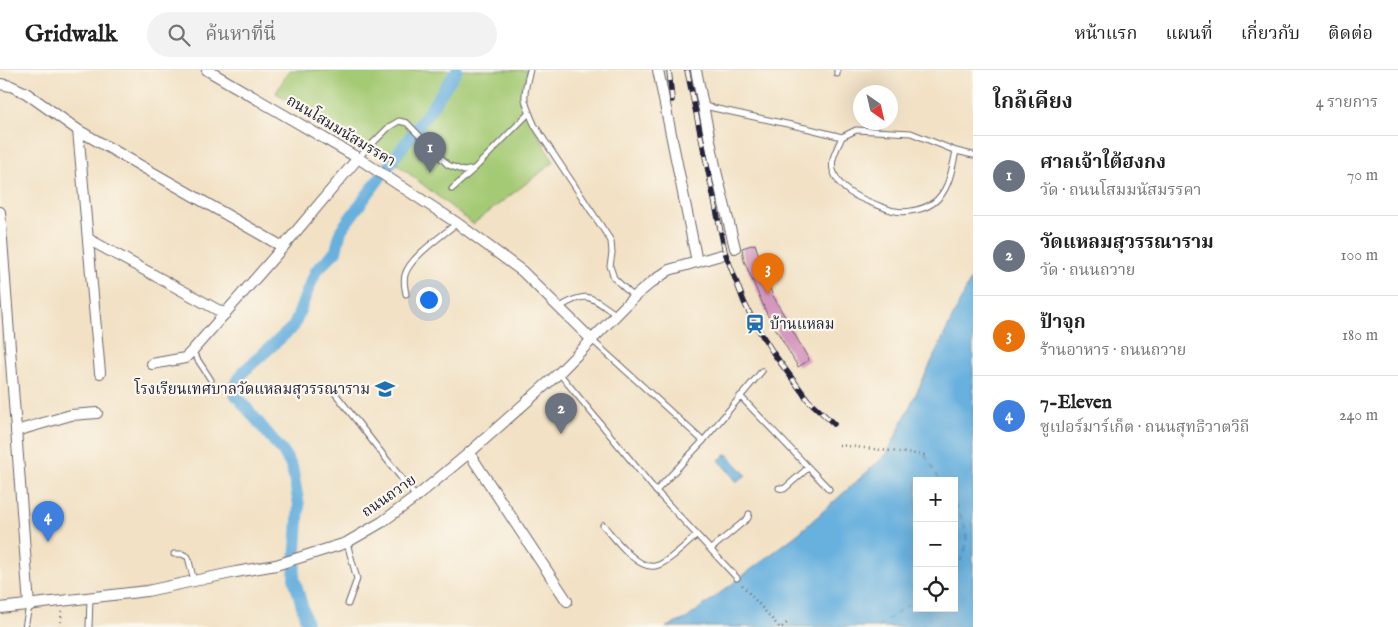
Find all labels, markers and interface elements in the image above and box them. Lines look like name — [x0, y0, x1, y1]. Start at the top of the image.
search box — [147, 12, 497, 57]
text: Gridwalk — [25, 19, 117, 50]
icon: search — [165, 21, 193, 49]
text: ค้นหาที่นี่ — [205, 23, 276, 47]
text: หน้าแรก — [1074, 23, 1137, 46]
text: แผนที่ — [1165, 23, 1213, 46]
text: เกี่ยวกับ — [1241, 23, 1300, 46]
text: ติดต่อ — [1328, 23, 1373, 46]
north arrow — [853, 85, 898, 130]
street label: ถนนโสมมนัสมรรคา — [283, 89, 400, 171]
text: ใกล้เคียง — [993, 89, 1073, 116]
text: 4 รายการ — [1316, 93, 1378, 113]
pin: 1 — [414, 132, 446, 173]
text: ศาลเจ้าใต้ฮงกง — [1040, 151, 1166, 175]
text: 1 — [1006, 166, 1012, 186]
text: 70 m — [1347, 166, 1378, 186]
text: วัด · ถนนโสมมนัสมรรคา — [1040, 181, 1201, 201]
text: วัดแหลมสุวรรณาราม — [1040, 231, 1214, 255]
text: 2 — [1005, 246, 1013, 266]
text: 100 m — [1341, 246, 1378, 266]
pin: 3 — [752, 253, 784, 294]
text: วัด · ถนนถวาย — [1040, 261, 1135, 281]
your location — [416, 287, 442, 313]
text: ป้าจุก — [1040, 311, 1086, 335]
station icon: บ้านแหลม — [744, 313, 766, 335]
place label: บ้านแหลม — [770, 315, 835, 334]
text: 3 — [1006, 326, 1012, 346]
text: 180 m — [1342, 326, 1378, 346]
text: ร้านอาหาร · ถนนถวาย — [1040, 341, 1186, 361]
place label: โรงเรียนเทศบาลวัดแหลมสุวรรณาราม — [134, 378, 370, 400]
school or university icon: โรงเรียนเทศบาลวัดแหลมสุวรรณาราม — [374, 378, 396, 400]
text: 7-Eleven — [1040, 391, 1112, 415]
pin: 2 — [545, 393, 577, 434]
text: 4 — [1005, 406, 1013, 426]
text: 240 m — [1339, 406, 1378, 426]
text: ซูเปอร์มาร์เก็ต · ถนนสุทธิวาตวิถี — [1040, 418, 1250, 438]
street label: ถนนถวาย — [358, 470, 420, 522]
map controls — [913, 477, 958, 612]
button: + — [913, 477, 958, 522]
pin: 4 — [32, 501, 64, 542]
button: − — [913, 522, 958, 567]
button: locate — [913, 567, 958, 612]

